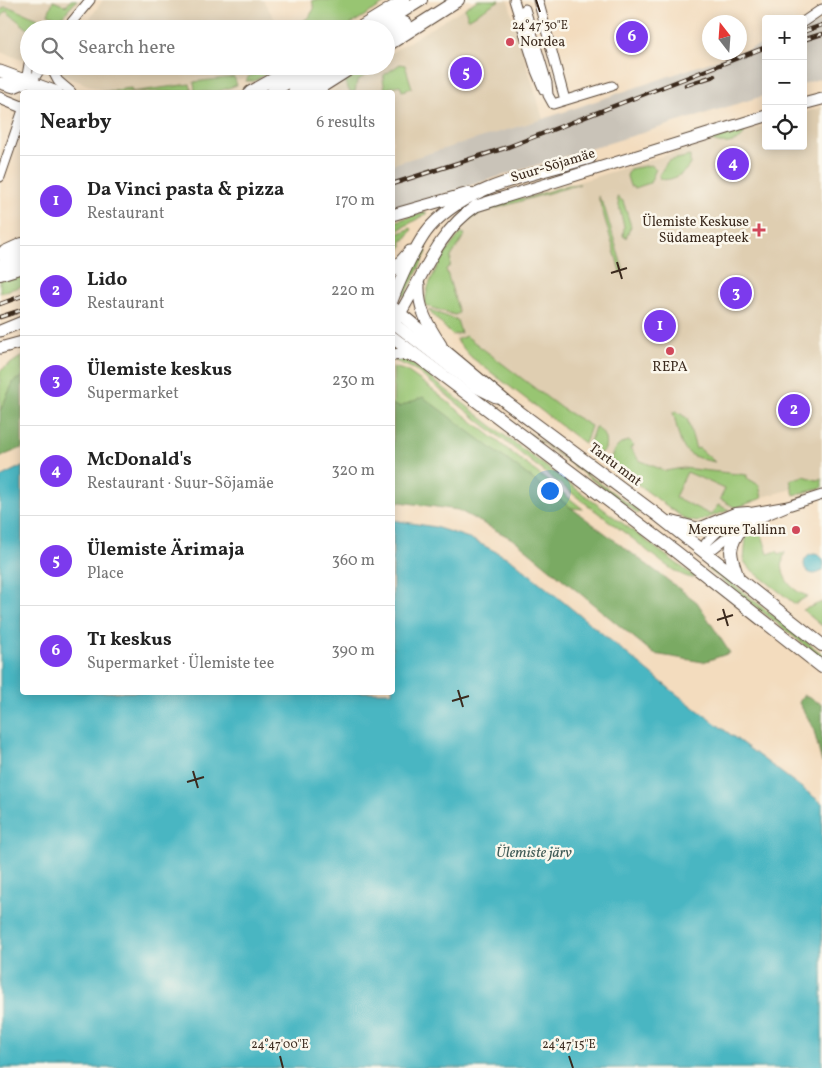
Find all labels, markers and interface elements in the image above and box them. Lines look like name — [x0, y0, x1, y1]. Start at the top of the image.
north arrow — [702, 15, 747, 60]
map controls — [762, 15, 807, 150]
button: + — [762, 15, 807, 60]
text: 24°47'30"E — [512, 18, 568, 34]
pin: 6 — [616, 18, 648, 56]
search box — [20, 20, 395, 75]
place label: Nordea — [520, 33, 565, 52]
icon: search — [38, 34, 66, 62]
text: Search here — [78, 35, 175, 61]
marker: Nordea — [504, 36, 516, 48]
pin: 5 — [450, 54, 482, 92]
button: − — [762, 60, 807, 105]
button: locate — [762, 105, 807, 150]
text: Nearby — [40, 108, 111, 137]
text: 6 results — [316, 112, 375, 134]
street label: Suur-Sõjamäe — [508, 144, 598, 188]
pin: 4 — [717, 145, 749, 183]
text: Da Vinci pasta & pizza — [87, 177, 284, 203]
text: 1 — [53, 190, 59, 212]
text: 170 m — [335, 190, 375, 212]
text: Restaurant — [87, 203, 165, 225]
place label: Ülemiste Keskuse Südameapteek — [642, 213, 749, 248]
marker: Ülemiste Keskuse Südameapteek — [753, 224, 765, 236]
text: Lido — [87, 267, 127, 293]
pin: 3 — [720, 274, 752, 312]
text: 2 — [52, 280, 60, 302]
text: 220 m — [331, 280, 375, 302]
text: Restaurant — [87, 293, 165, 315]
pin: 1 — [644, 307, 676, 345]
marker: REPA — [664, 345, 676, 357]
text: Ülemiste keskus — [87, 357, 232, 383]
place label: REPA — [652, 358, 688, 377]
text: 3 — [52, 370, 60, 392]
text: 230 m — [332, 370, 375, 392]
text: Supermarket — [87, 383, 179, 405]
pin: 2 — [778, 391, 810, 429]
street label: Tartu mnt — [585, 439, 645, 491]
text: McDonald's — [87, 447, 192, 473]
text: 4 — [51, 460, 61, 482]
text: 320 m — [331, 460, 375, 482]
text: Restaurant · Suur-Sõjamäe — [87, 473, 274, 495]
your location — [537, 478, 563, 504]
place label: Mercure Tallinn — [688, 521, 786, 540]
marker: Mercure Tallinn — [790, 524, 802, 536]
text: Ülemiste Ärimaja — [87, 537, 245, 563]
text: 5 — [52, 550, 60, 572]
text: 360 m — [332, 550, 375, 572]
text: Place — [87, 563, 124, 585]
text: T1 keskus — [87, 627, 172, 653]
text: 6 — [52, 640, 60, 662]
text: 390 m — [332, 640, 375, 662]
text: Supermarket · Ülemiste tee — [87, 653, 274, 675]
water label: Ülemiste järv — [496, 843, 572, 864]
text: 24°47'00"E — [251, 1037, 309, 1053]
text: 24°47'15"E — [542, 1037, 596, 1053]

